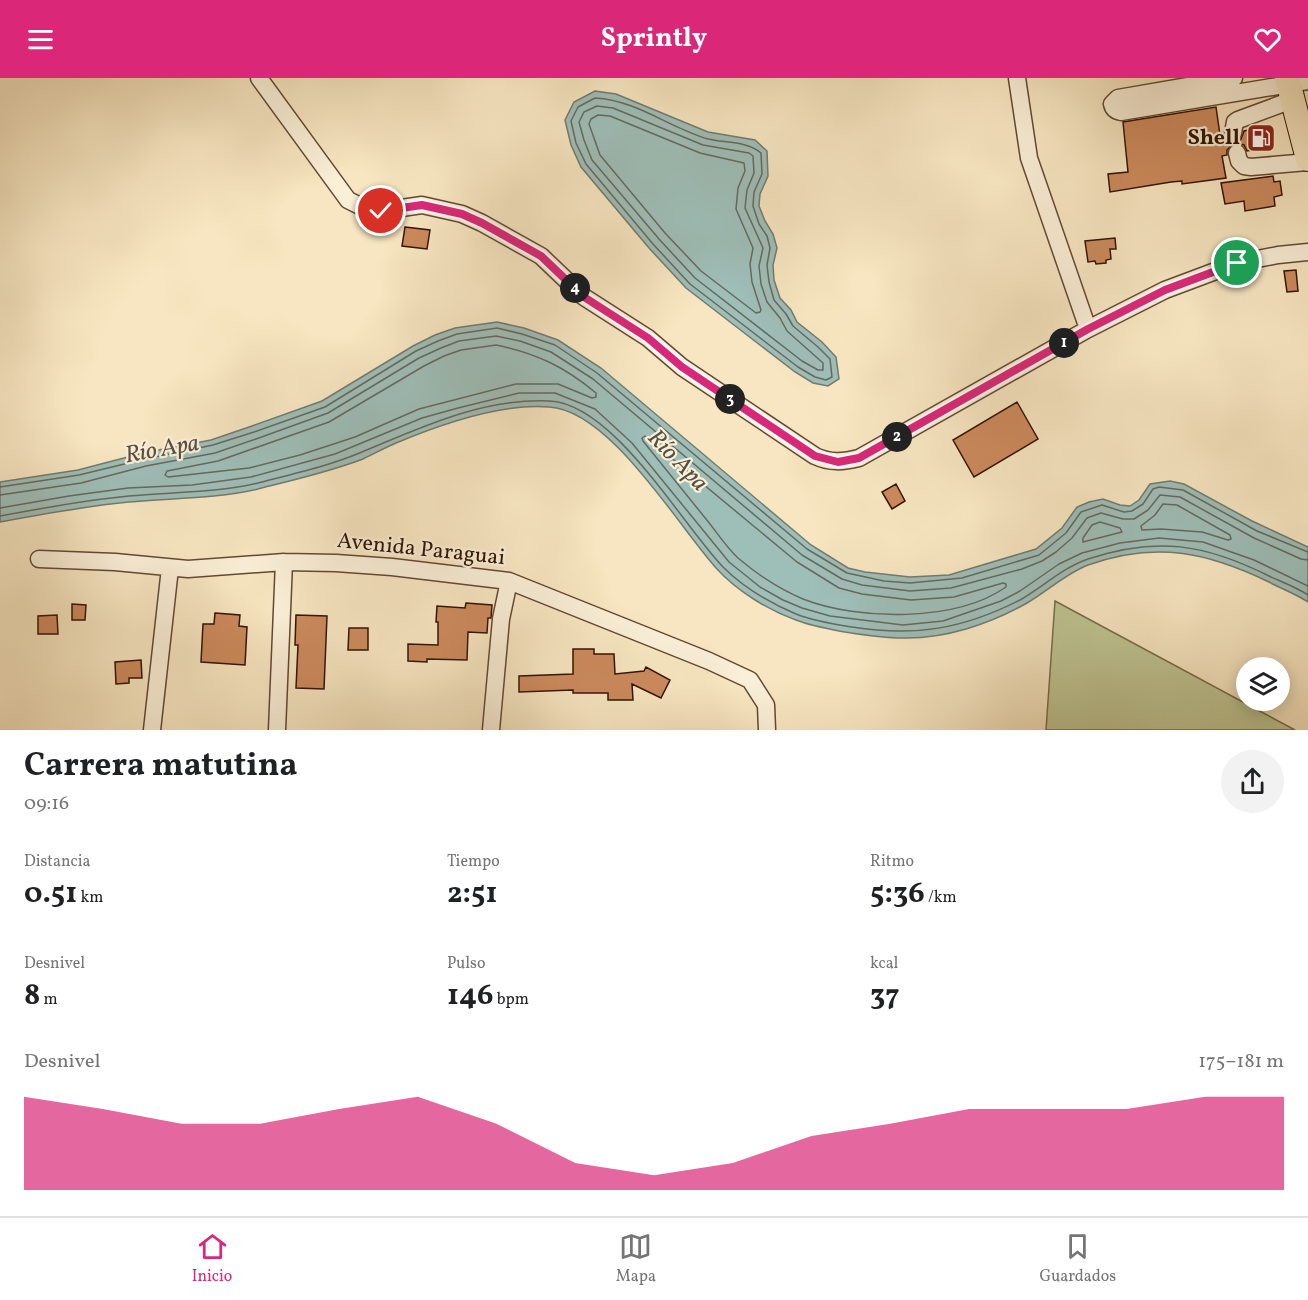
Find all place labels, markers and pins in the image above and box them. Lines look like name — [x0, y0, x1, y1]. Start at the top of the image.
fuel station icon: Shell — [1245, 122, 1277, 154]
place label: Shell — [1188, 123, 1240, 154]
pin — [355, 185, 406, 236]
pin — [1211, 237, 1262, 288]
pin: 4 — [560, 273, 590, 303]
pin: 1 — [1049, 328, 1079, 358]
pin: 3 — [715, 384, 745, 414]
pin: 2 — [882, 422, 912, 452]

